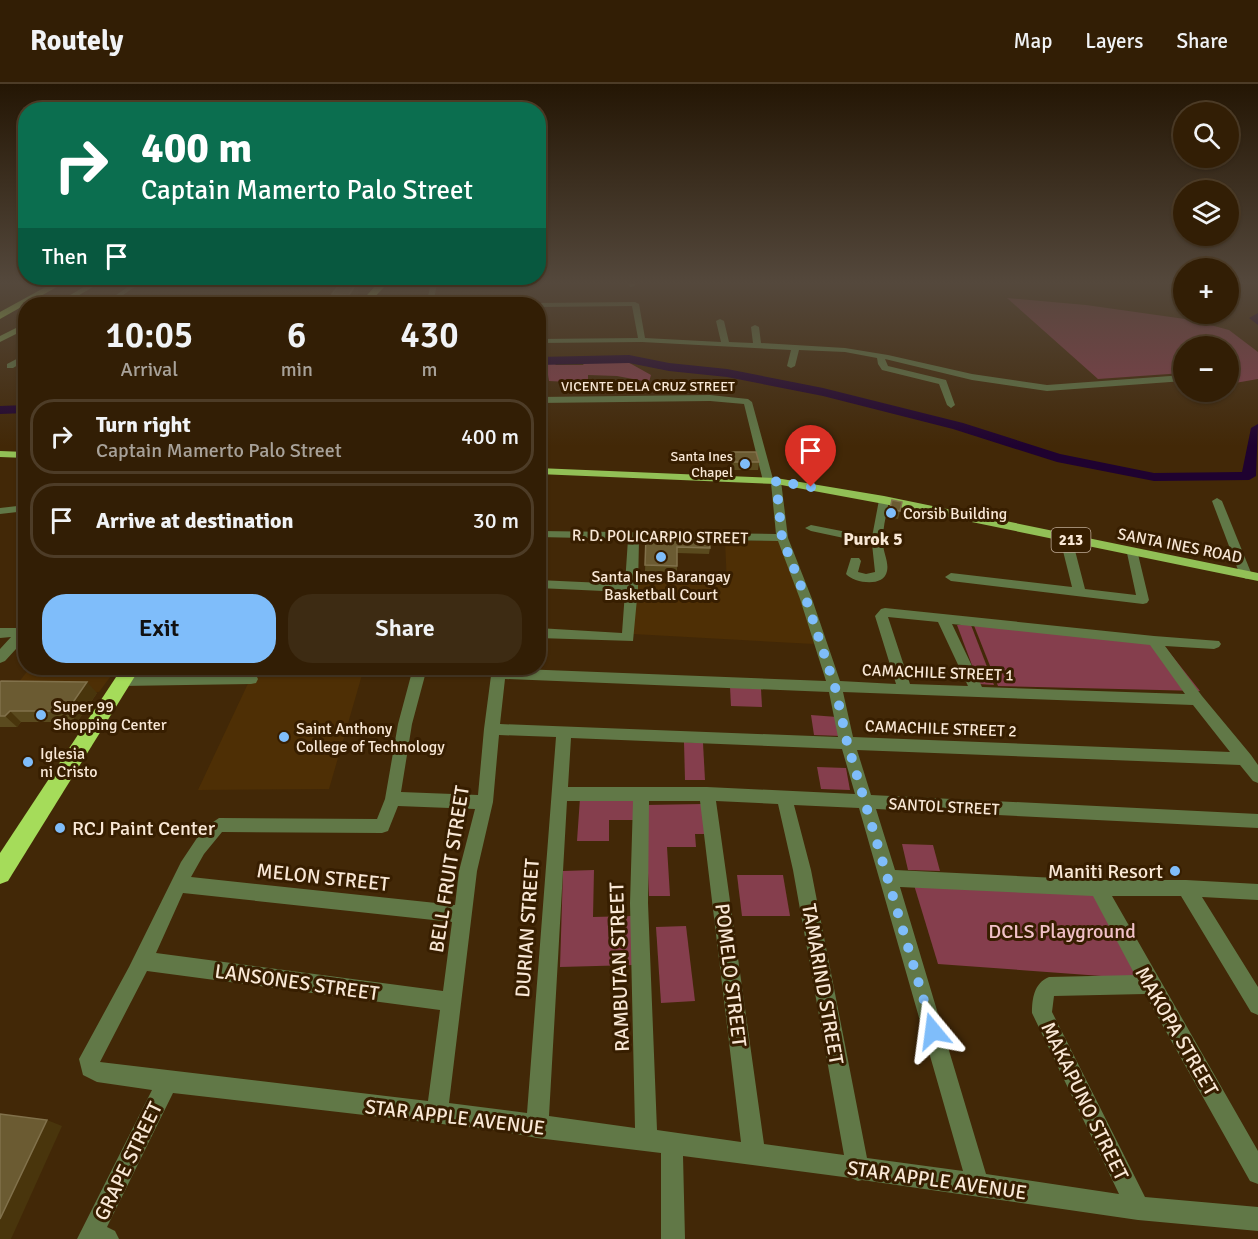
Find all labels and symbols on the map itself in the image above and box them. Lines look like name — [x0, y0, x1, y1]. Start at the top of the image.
street label: VICENTE DELA CRUZ STREET — [561, 378, 735, 395]
pin — [785, 425, 836, 487]
place label: Santa Ines Chapel — [671, 448, 733, 481]
marker: Santa Ines Chapel — [738, 457, 752, 471]
place label: Corsib Building — [903, 504, 1007, 524]
marker: Corsib Building — [884, 506, 898, 520]
street label: SANTA INES ROAD — [1116, 524, 1244, 568]
street label: R. D. POLICARPIO STREET — [572, 525, 748, 549]
district label: Purok 5 — [843, 528, 903, 550]
road number: 213 — [1052, 528, 1090, 552]
marker: Santa Ines Barangay Basketball Court — [654, 550, 668, 564]
place label: Santa Ines Barangay Basketball Court — [591, 567, 731, 605]
street label: CAMACHILE STREET 1 — [862, 660, 1014, 686]
place label: Super 99 Shopping Center — [53, 697, 167, 735]
marker: Super 99 Shopping Center — [34, 708, 48, 722]
street label: CAMACHILE STREET 2 — [865, 716, 1017, 742]
place label: Saint Anthony College of Technology — [296, 719, 445, 757]
marker: Saint Anthony College of Technology — [277, 730, 291, 744]
place label: Iglesia ni Cristo — [40, 744, 98, 782]
marker: Iglesia ni Cristo — [21, 755, 35, 769]
street label: BELL FRUIT STREET — [424, 784, 475, 954]
street label: SANTOL STREET — [888, 794, 1000, 820]
place label: RCJ Paint Center — [72, 816, 216, 841]
marker: RCJ Paint Center — [53, 821, 67, 835]
street label: MELON STREET — [255, 858, 391, 897]
street label: DURIAN STREET — [510, 858, 545, 998]
place label: Maniti Resort — [1048, 859, 1163, 884]
marker: Maniti Resort — [1168, 864, 1182, 878]
street label: RAMBUTAN STREET — [604, 882, 635, 1052]
street label: POMELO STREET — [709, 902, 752, 1048]
street label: TAMARIND STREET — [796, 902, 849, 1067]
park label: DCLS Playground — [988, 919, 1136, 944]
street label: LANSONES STREET — [213, 959, 381, 1006]
street label: MAKOPA STREET — [1130, 962, 1224, 1100]
position arrow — [901, 999, 965, 1063]
street label: MAKAPUNO STREET — [1035, 1018, 1134, 1185]
street label: STAR APPLE AVENUE — [364, 1094, 546, 1141]
street label: GRAPE STREET — [89, 1098, 168, 1225]
street label: STAR APPLE AVENUE — [846, 1156, 1028, 1205]

